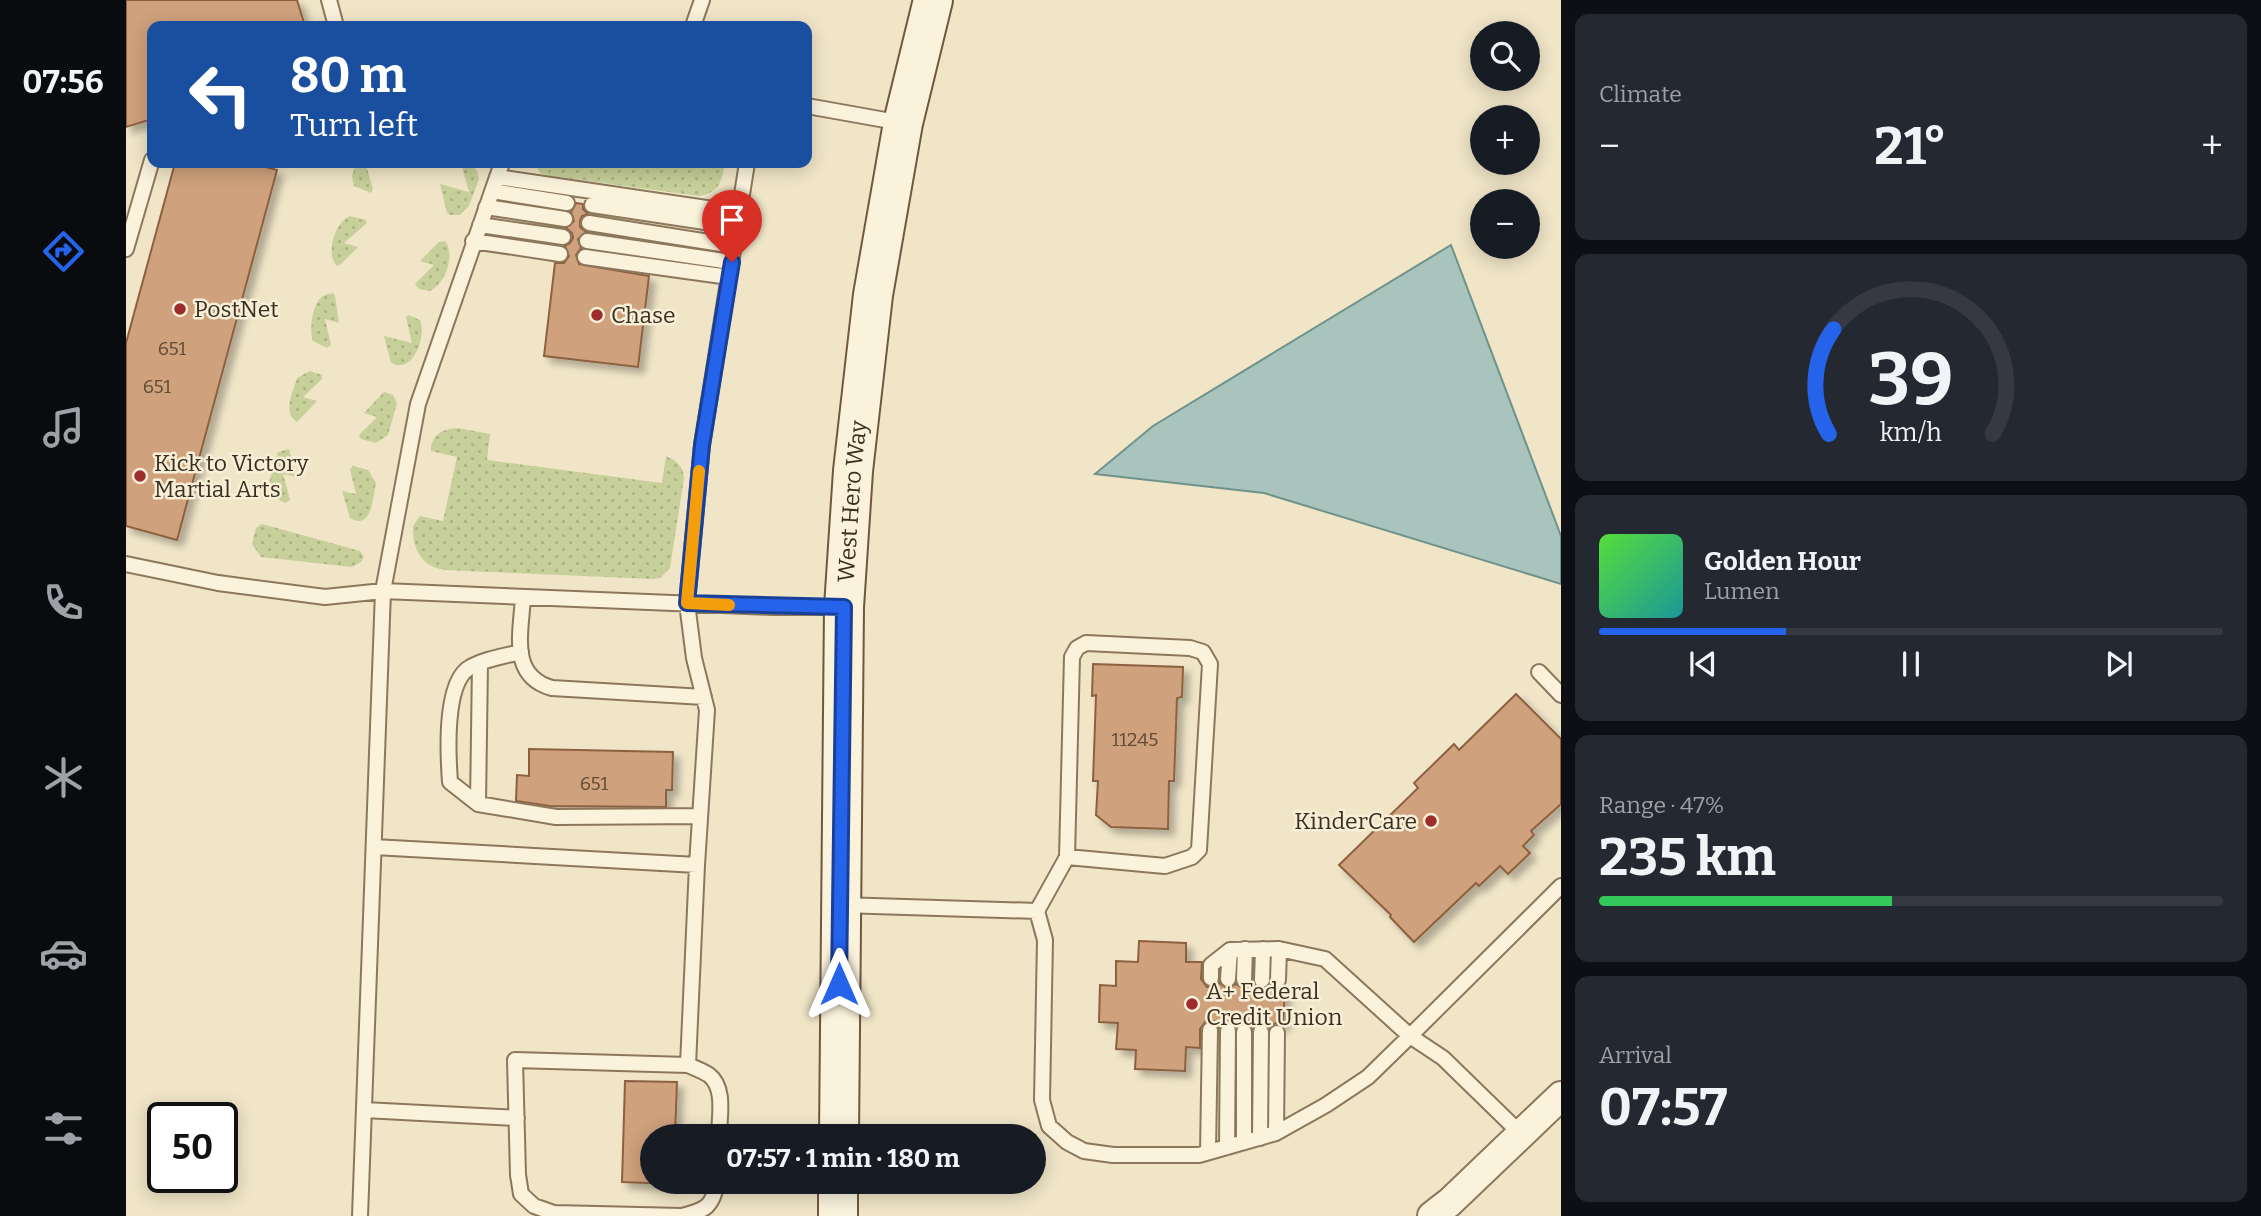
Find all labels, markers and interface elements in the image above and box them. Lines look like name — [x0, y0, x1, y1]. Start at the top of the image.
map controls — [1470, 21, 1540, 259]
button: search — [1470, 21, 1540, 91]
text: 80 m — [290, 46, 406, 105]
icon: left — [175, 49, 266, 140]
text: 07:56 — [22, 63, 104, 101]
text: Climate — [1599, 80, 1682, 108]
button: + — [1470, 105, 1540, 175]
text: Turn left — [290, 106, 418, 144]
text: 21° — [1874, 115, 1947, 178]
text: − — [1599, 123, 1620, 169]
text: + — [2201, 123, 2223, 169]
button: − — [1470, 189, 1540, 259]
pin — [702, 190, 762, 262]
icon: arrive — [713, 201, 751, 239]
icon: directions — [39, 227, 88, 276]
place label: PostNet — [194, 295, 279, 323]
marker: PostNet — [172, 301, 188, 317]
place label: Chase — [611, 301, 676, 329]
marker: Chase — [589, 307, 605, 323]
text: 39 — [1869, 336, 1953, 423]
house number: 651 — [158, 337, 187, 360]
house number: 651 — [143, 375, 172, 398]
icon: music — [39, 403, 88, 452]
text: km/h — [1880, 417, 1942, 447]
street label: West Hero Way — [832, 418, 873, 583]
place label: Kick to Victory Martial Arts — [154, 449, 310, 503]
marker: Kick to Victory Martial Arts — [132, 468, 148, 484]
text: Golden Hour — [1704, 546, 1861, 577]
text: Lumen — [1704, 577, 1780, 605]
icon: phone — [39, 578, 88, 627]
icon: previous — [1684, 645, 1722, 683]
icon: pause — [1892, 645, 1930, 683]
icon: next — [2100, 645, 2138, 683]
house number: 11245 — [1111, 728, 1159, 751]
icon: climate — [39, 753, 88, 802]
house number: 651 — [580, 772, 609, 795]
text: Range · 47% — [1599, 791, 1724, 819]
place label: KinderCare — [1294, 807, 1417, 835]
marker: KinderCare — [1423, 813, 1439, 829]
text: 235 km — [1599, 826, 1776, 889]
icon: car — [39, 929, 88, 978]
position arrow — [802, 947, 876, 1021]
place label: A+ Federal Credit Union — [1206, 977, 1343, 1031]
marker: A+ Federal Credit Union — [1184, 996, 1200, 1012]
text: Arrival — [1599, 1041, 1672, 1069]
text: 07:57 — [1599, 1076, 1728, 1139]
speed limit sign: 50 — [147, 1102, 238, 1193]
icon: filters — [39, 1104, 88, 1153]
text: 07:57 · 1 min · 180 m — [726, 1143, 960, 1174]

